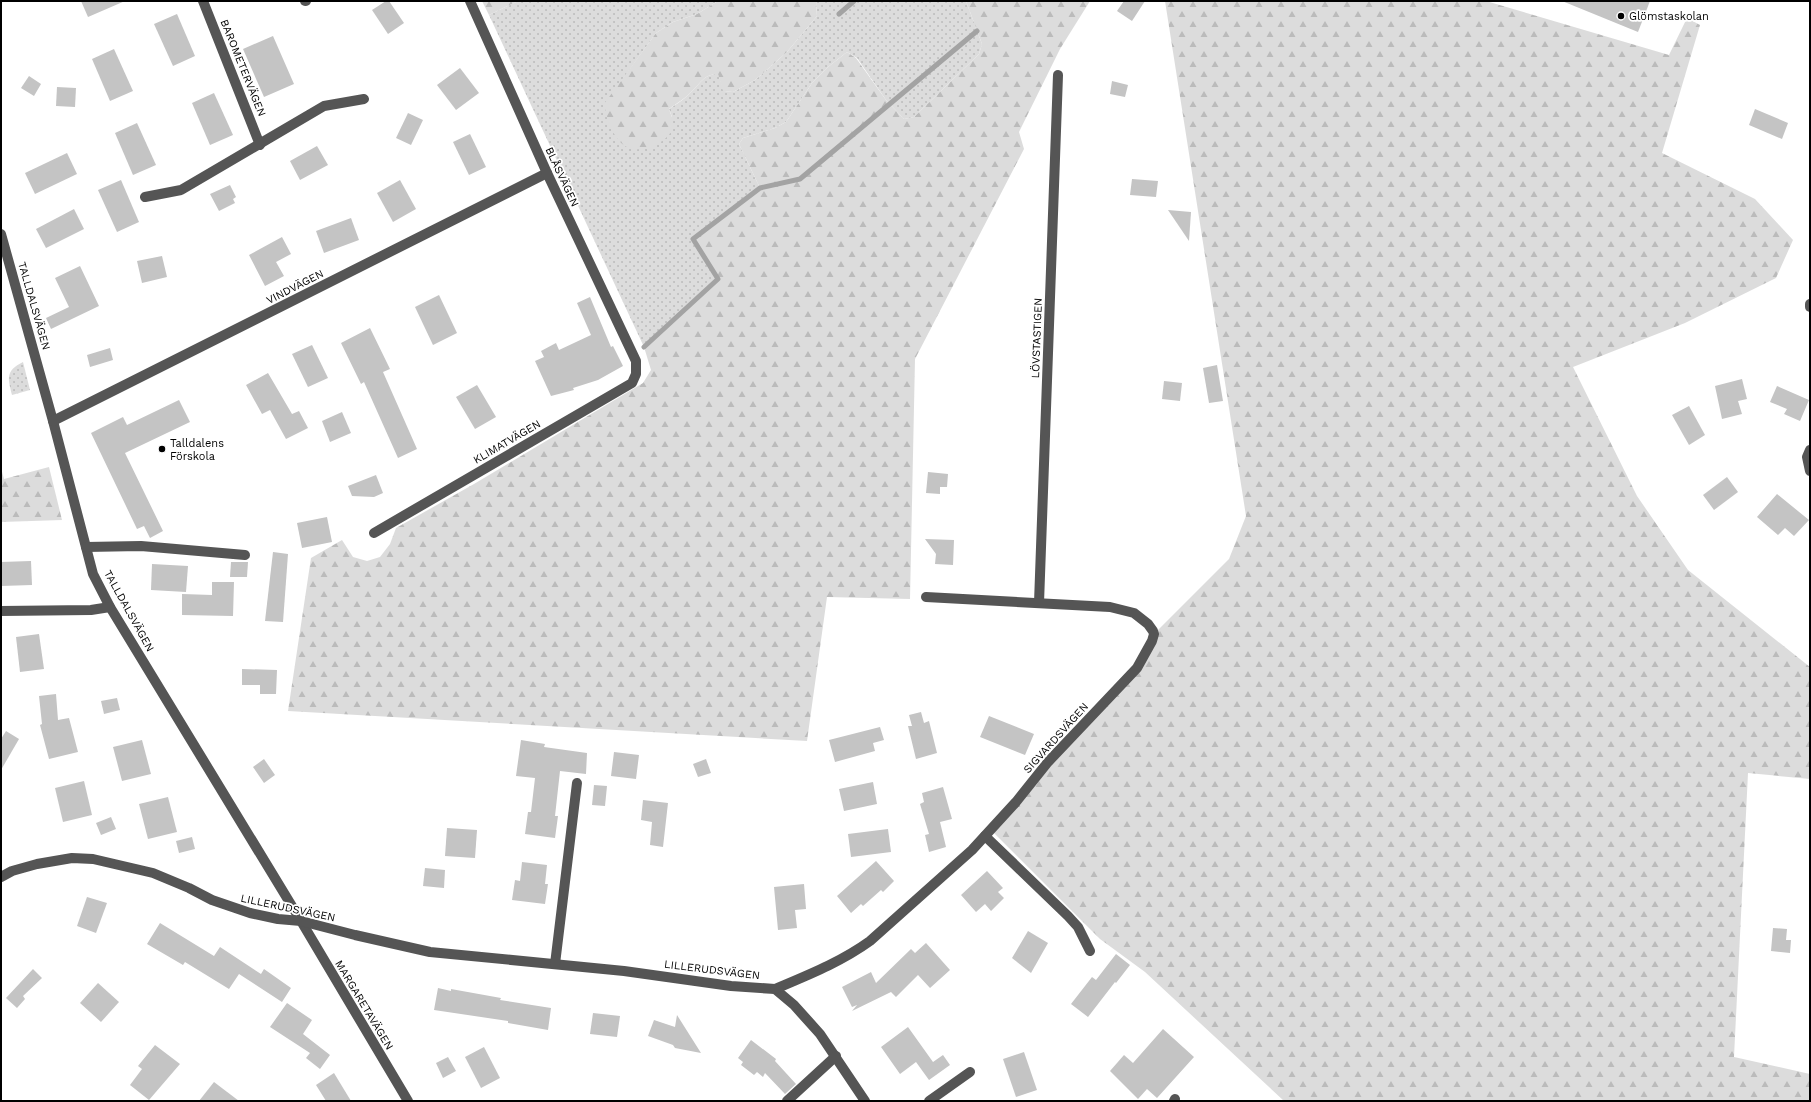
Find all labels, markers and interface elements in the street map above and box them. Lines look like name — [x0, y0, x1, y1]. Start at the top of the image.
place label: Glömstaskolan — [1629, 10, 1709, 23]
marker: Glömstaskolan — [1616, 11, 1626, 21]
street label: BAROMETERVÄGEN — [218, 17, 269, 118]
street label: BLÅSVÄGEN — [542, 145, 582, 209]
street label: TALLDALSVÄGEN — [15, 260, 54, 352]
street label: VINDVÄGEN — [264, 266, 326, 307]
street label: LÖVSTASTIGEN — [1028, 297, 1045, 378]
street label: KLIMATVÄGEN — [470, 417, 543, 467]
place label: Talldalens Förskola — [170, 437, 224, 463]
marker: Talldalens Förskola — [157, 444, 167, 454]
street label: TALLDALSVÄGEN — [101, 568, 158, 654]
street label: SIGVARDSVÄGEN — [1020, 699, 1091, 776]
street label: LILLERUDSVÄGEN — [239, 891, 337, 924]
street label: MARGARETAVÄGEN — [332, 957, 397, 1052]
street label: LILLERUDSVÄGEN — [663, 957, 761, 982]

